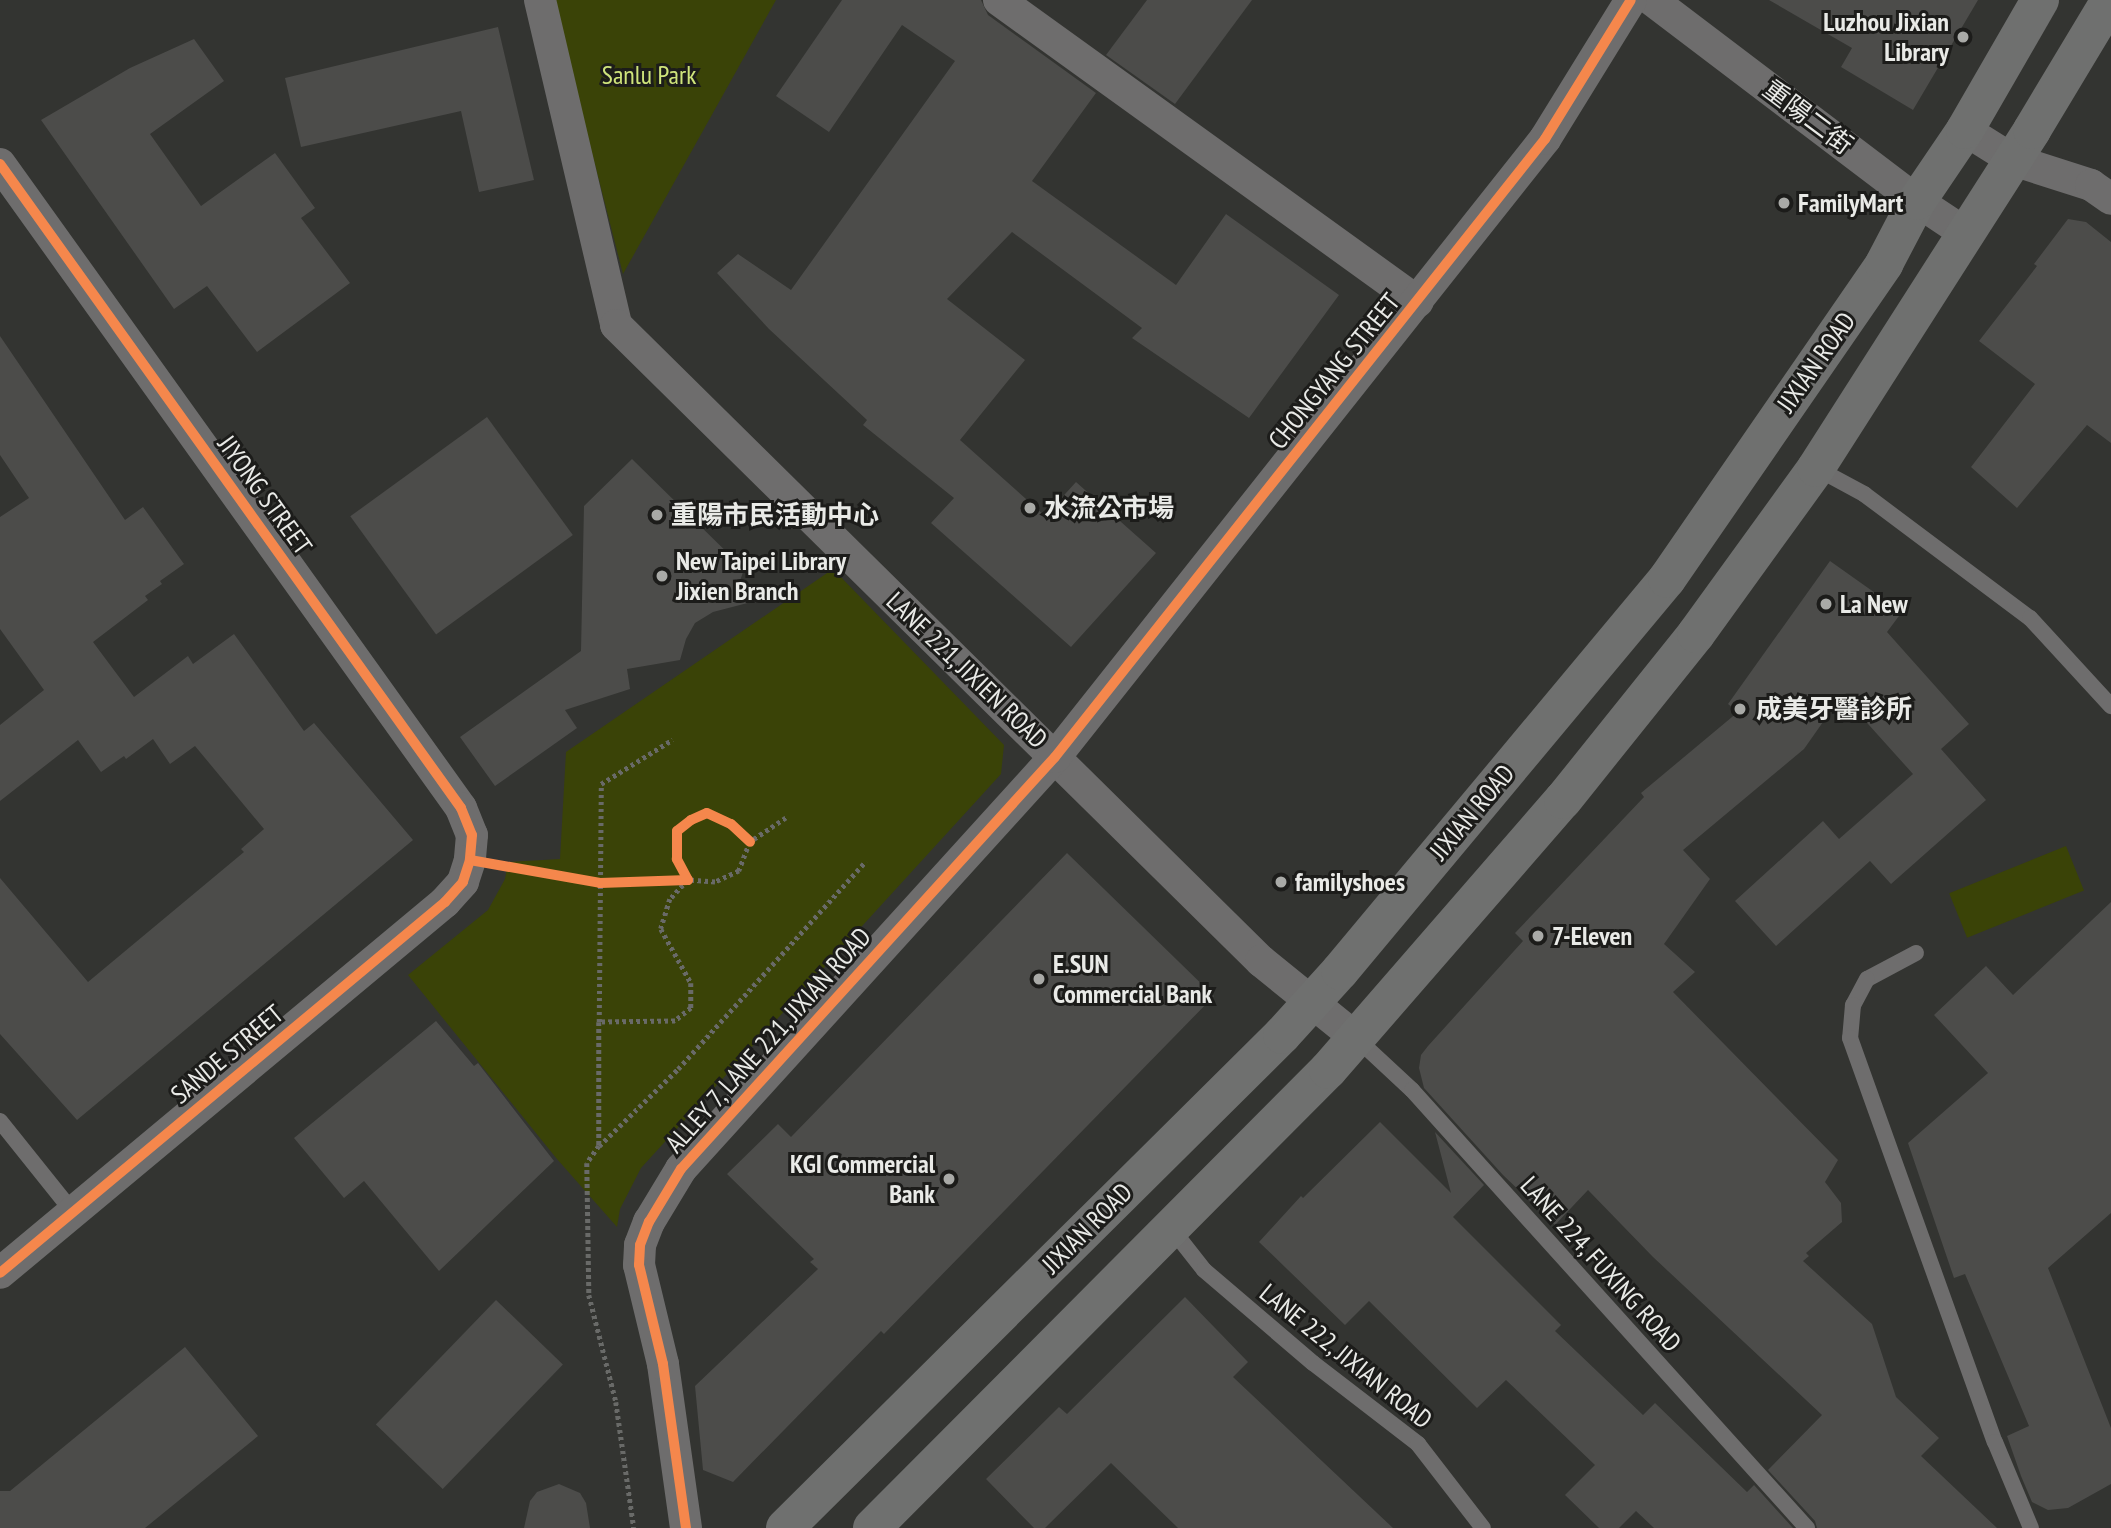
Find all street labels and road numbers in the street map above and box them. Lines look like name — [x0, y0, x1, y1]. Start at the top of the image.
street label: 重陽二街 — [1757, 73, 1859, 161]
street label: CHONGYANG STREET — [1262, 287, 1406, 455]
street label: JIXIAN ROAD — [1770, 306, 1862, 418]
street label: JIYONG STREET — [212, 430, 318, 560]
street label: LANE 221, JIXIEN ROAD — [880, 585, 1054, 755]
street label: JIXIAN ROAD — [1423, 758, 1521, 866]
street label: ALLEY 7, LANE 221, JIXIAN ROAD — [657, 920, 879, 1160]
street label: SANDE STREET — [165, 998, 289, 1110]
street label: LANE 224, FUXING ROAD — [1514, 1169, 1688, 1359]
street label: JIXIAN ROAD — [1035, 1176, 1139, 1280]
street label: LANE 222, JIXIAN ROAD — [1253, 1277, 1439, 1435]

